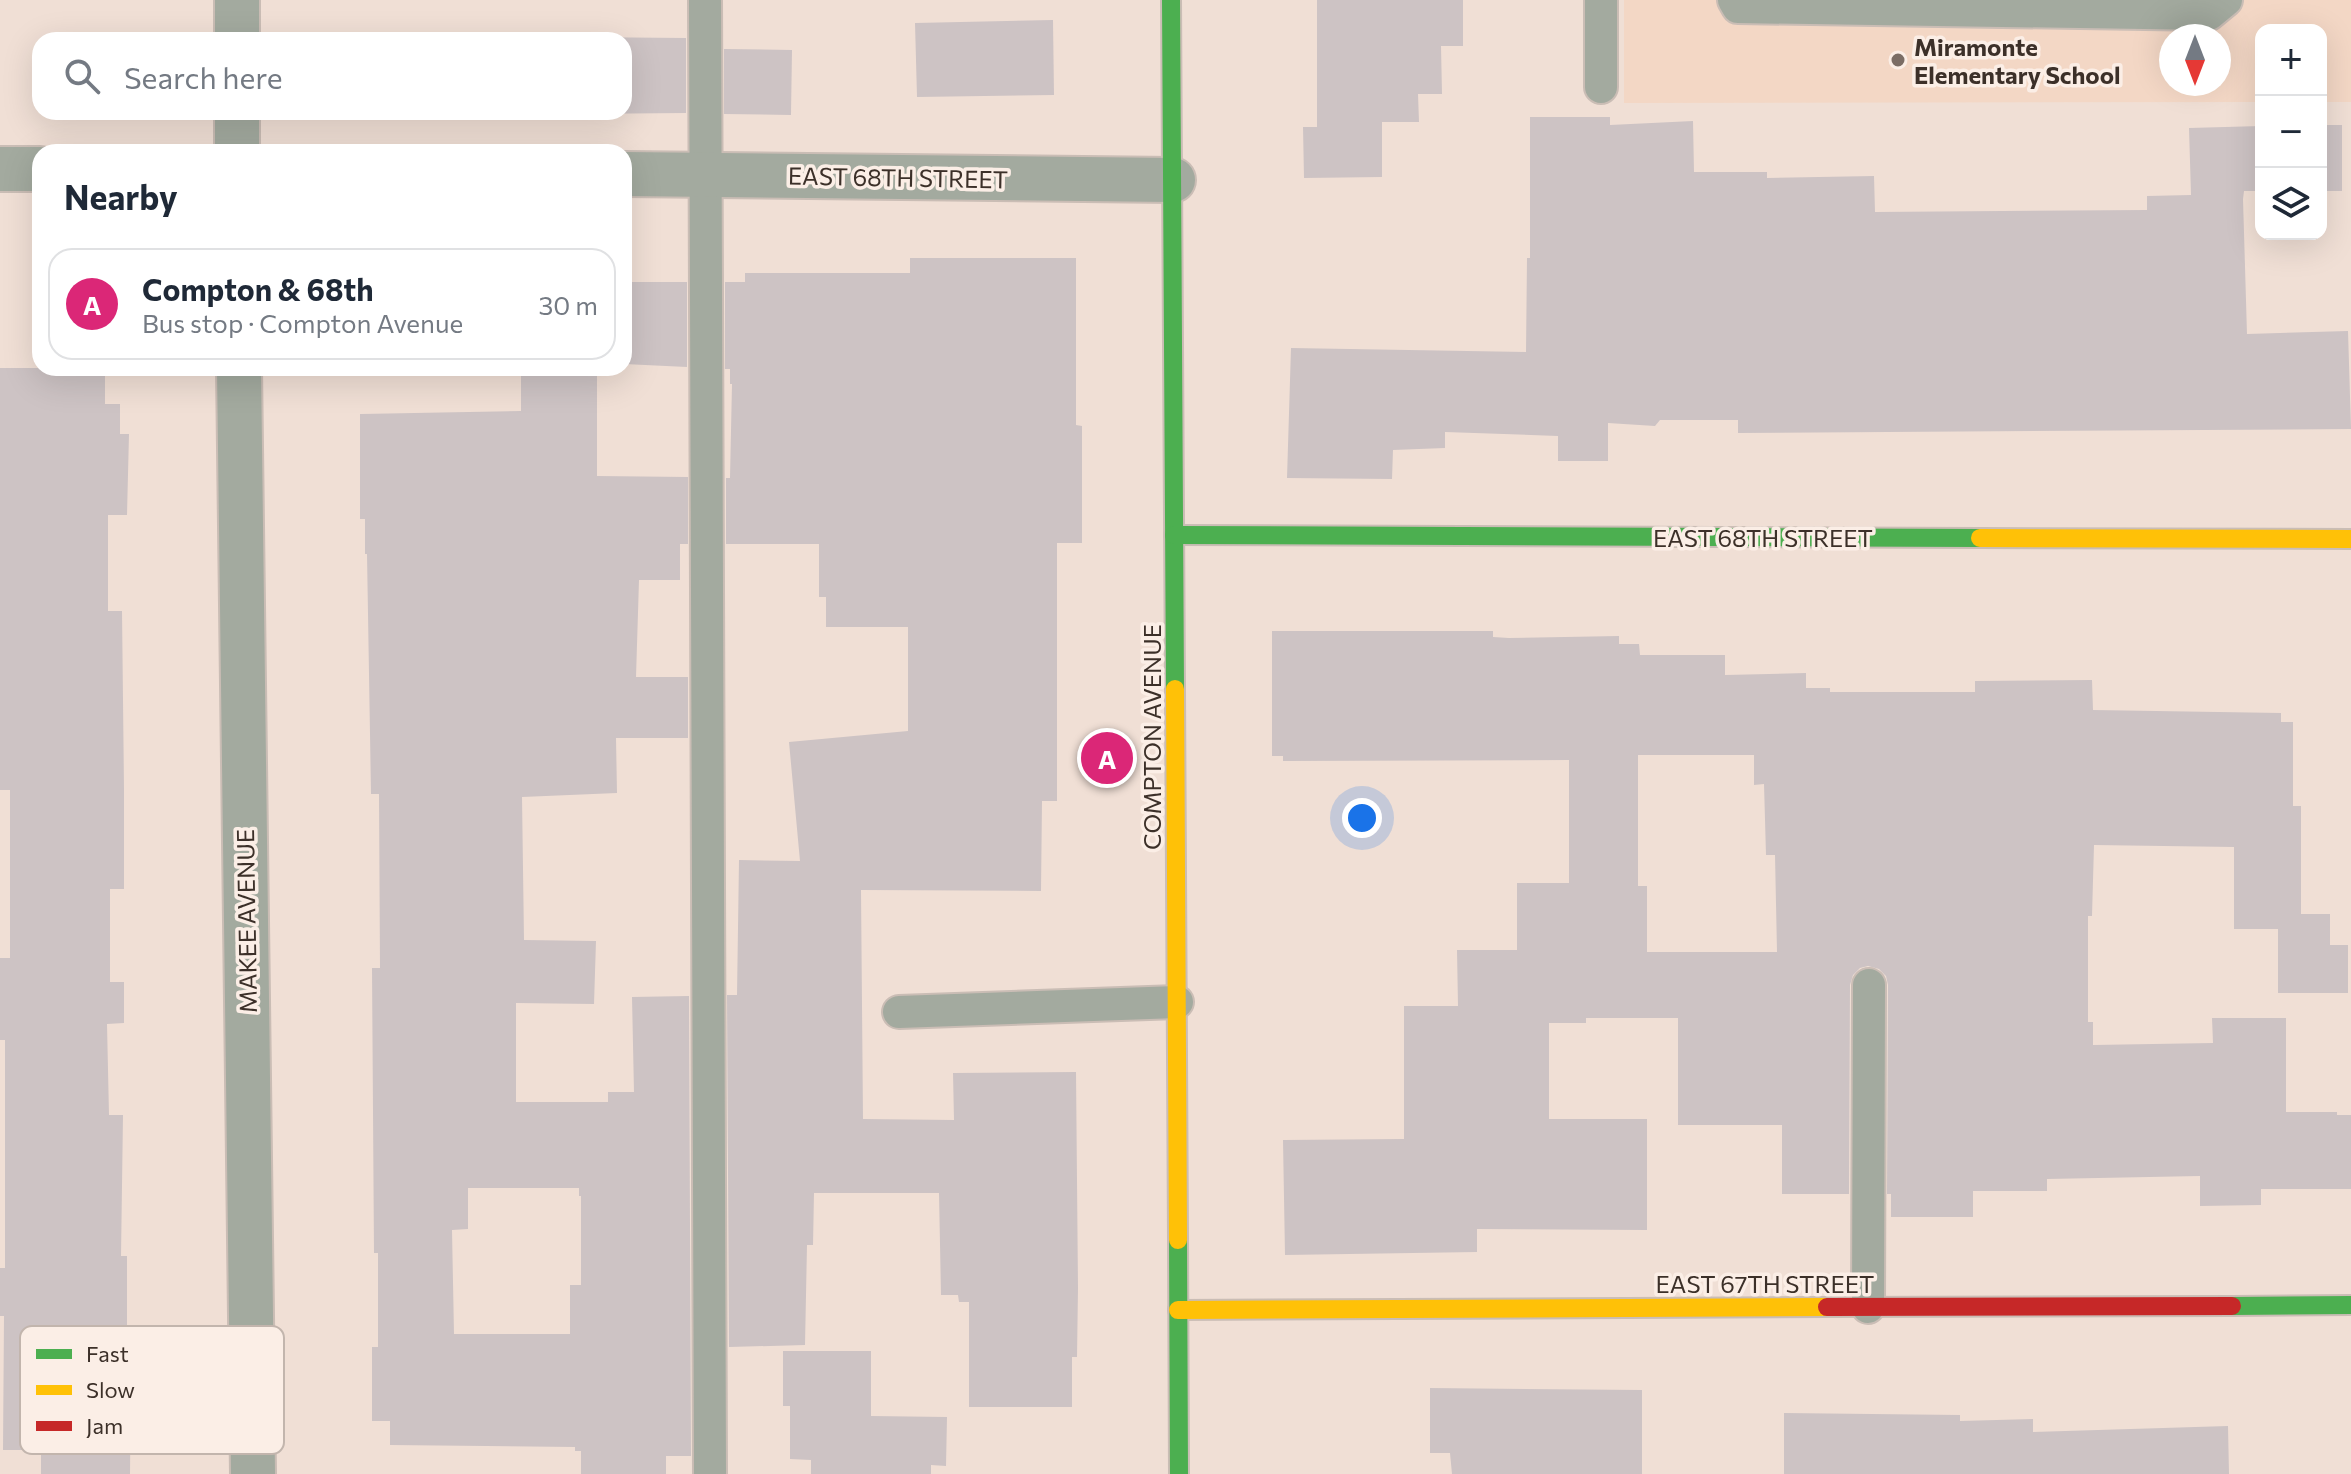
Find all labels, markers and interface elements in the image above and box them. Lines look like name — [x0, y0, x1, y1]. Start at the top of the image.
north arrow — [2159, 24, 2231, 96]
map controls — [2255, 24, 2327, 240]
button: + — [2255, 24, 2327, 96]
search box — [32, 32, 632, 120]
place label: Miramonte Elementary School — [1914, 32, 2121, 89]
marker: Miramonte Elementary School — [1889, 51, 1907, 69]
icon: search — [60, 54, 104, 98]
text: Search here — [124, 58, 283, 95]
button: − — [2255, 96, 2327, 168]
street label: EAST 68TH STREET — [788, 161, 1008, 193]
button: layers — [2255, 168, 2327, 240]
text: Nearby — [64, 175, 178, 217]
text: Compton & 68th — [142, 270, 374, 307]
text: A — [83, 289, 101, 320]
text: 30 m — [539, 289, 598, 320]
text: Bus stop · Compton Avenue — [142, 307, 463, 338]
street label: EAST 68TH STREET — [1653, 523, 1873, 552]
street label: COMPTON AVENUE — [1137, 624, 1166, 850]
pin: A — [1081, 728, 1133, 788]
your location — [1342, 798, 1382, 838]
street label: MAKEE AVENUE — [230, 829, 262, 1013]
street label: EAST 67TH STREET — [1656, 1269, 1874, 1298]
legend — [20, 1326, 284, 1454]
text: Fast — [86, 1340, 129, 1367]
text: Slow — [86, 1376, 135, 1403]
text: Jam — [86, 1412, 123, 1439]

